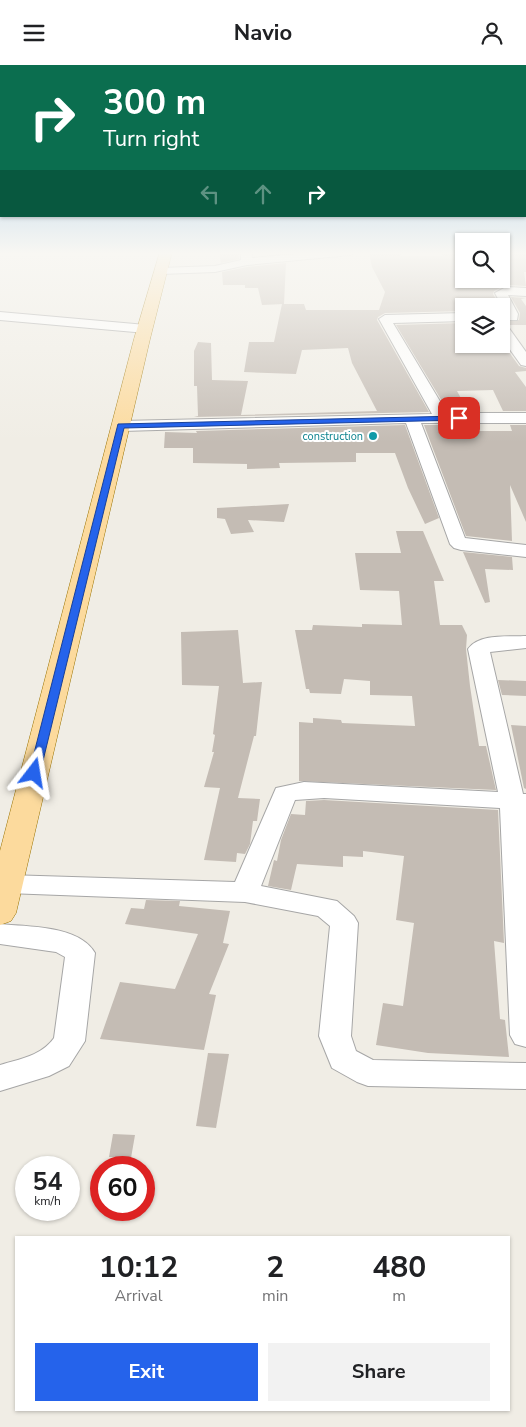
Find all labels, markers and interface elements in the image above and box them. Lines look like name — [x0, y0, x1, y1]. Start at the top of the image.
text: Navio — [234, 18, 292, 48]
icon: menu — [20, 19, 48, 47]
icon: person — [478, 19, 506, 47]
text: 300 m — [103, 79, 206, 126]
icon: right — [20, 85, 85, 150]
text: Turn right — [103, 124, 199, 154]
icon: left — [196, 180, 224, 208]
icon: ahead — [249, 180, 277, 208]
icon: right — [302, 180, 330, 208]
map controls — [455, 233, 510, 353]
button: search — [455, 233, 510, 288]
button: layers — [455, 298, 510, 353]
pin — [438, 397, 480, 439]
icon: arrive — [445, 404, 473, 432]
place label: construction — [303, 429, 363, 444]
marker: construction — [367, 430, 379, 442]
position arrow — [7, 746, 59, 798]
speed limit sign: 60 — [90, 1156, 155, 1221]
text: 54 — [32, 1165, 63, 1199]
text: km/h — [34, 1193, 61, 1209]
text: 10:12 — [99, 1247, 178, 1288]
text: 2 — [266, 1247, 284, 1288]
text: 480 — [372, 1247, 426, 1288]
text: Arrival — [114, 1285, 163, 1307]
text: min — [262, 1285, 288, 1307]
text: m — [392, 1285, 406, 1307]
button: Exit — [35, 1343, 258, 1401]
button: Share — [268, 1343, 490, 1401]

